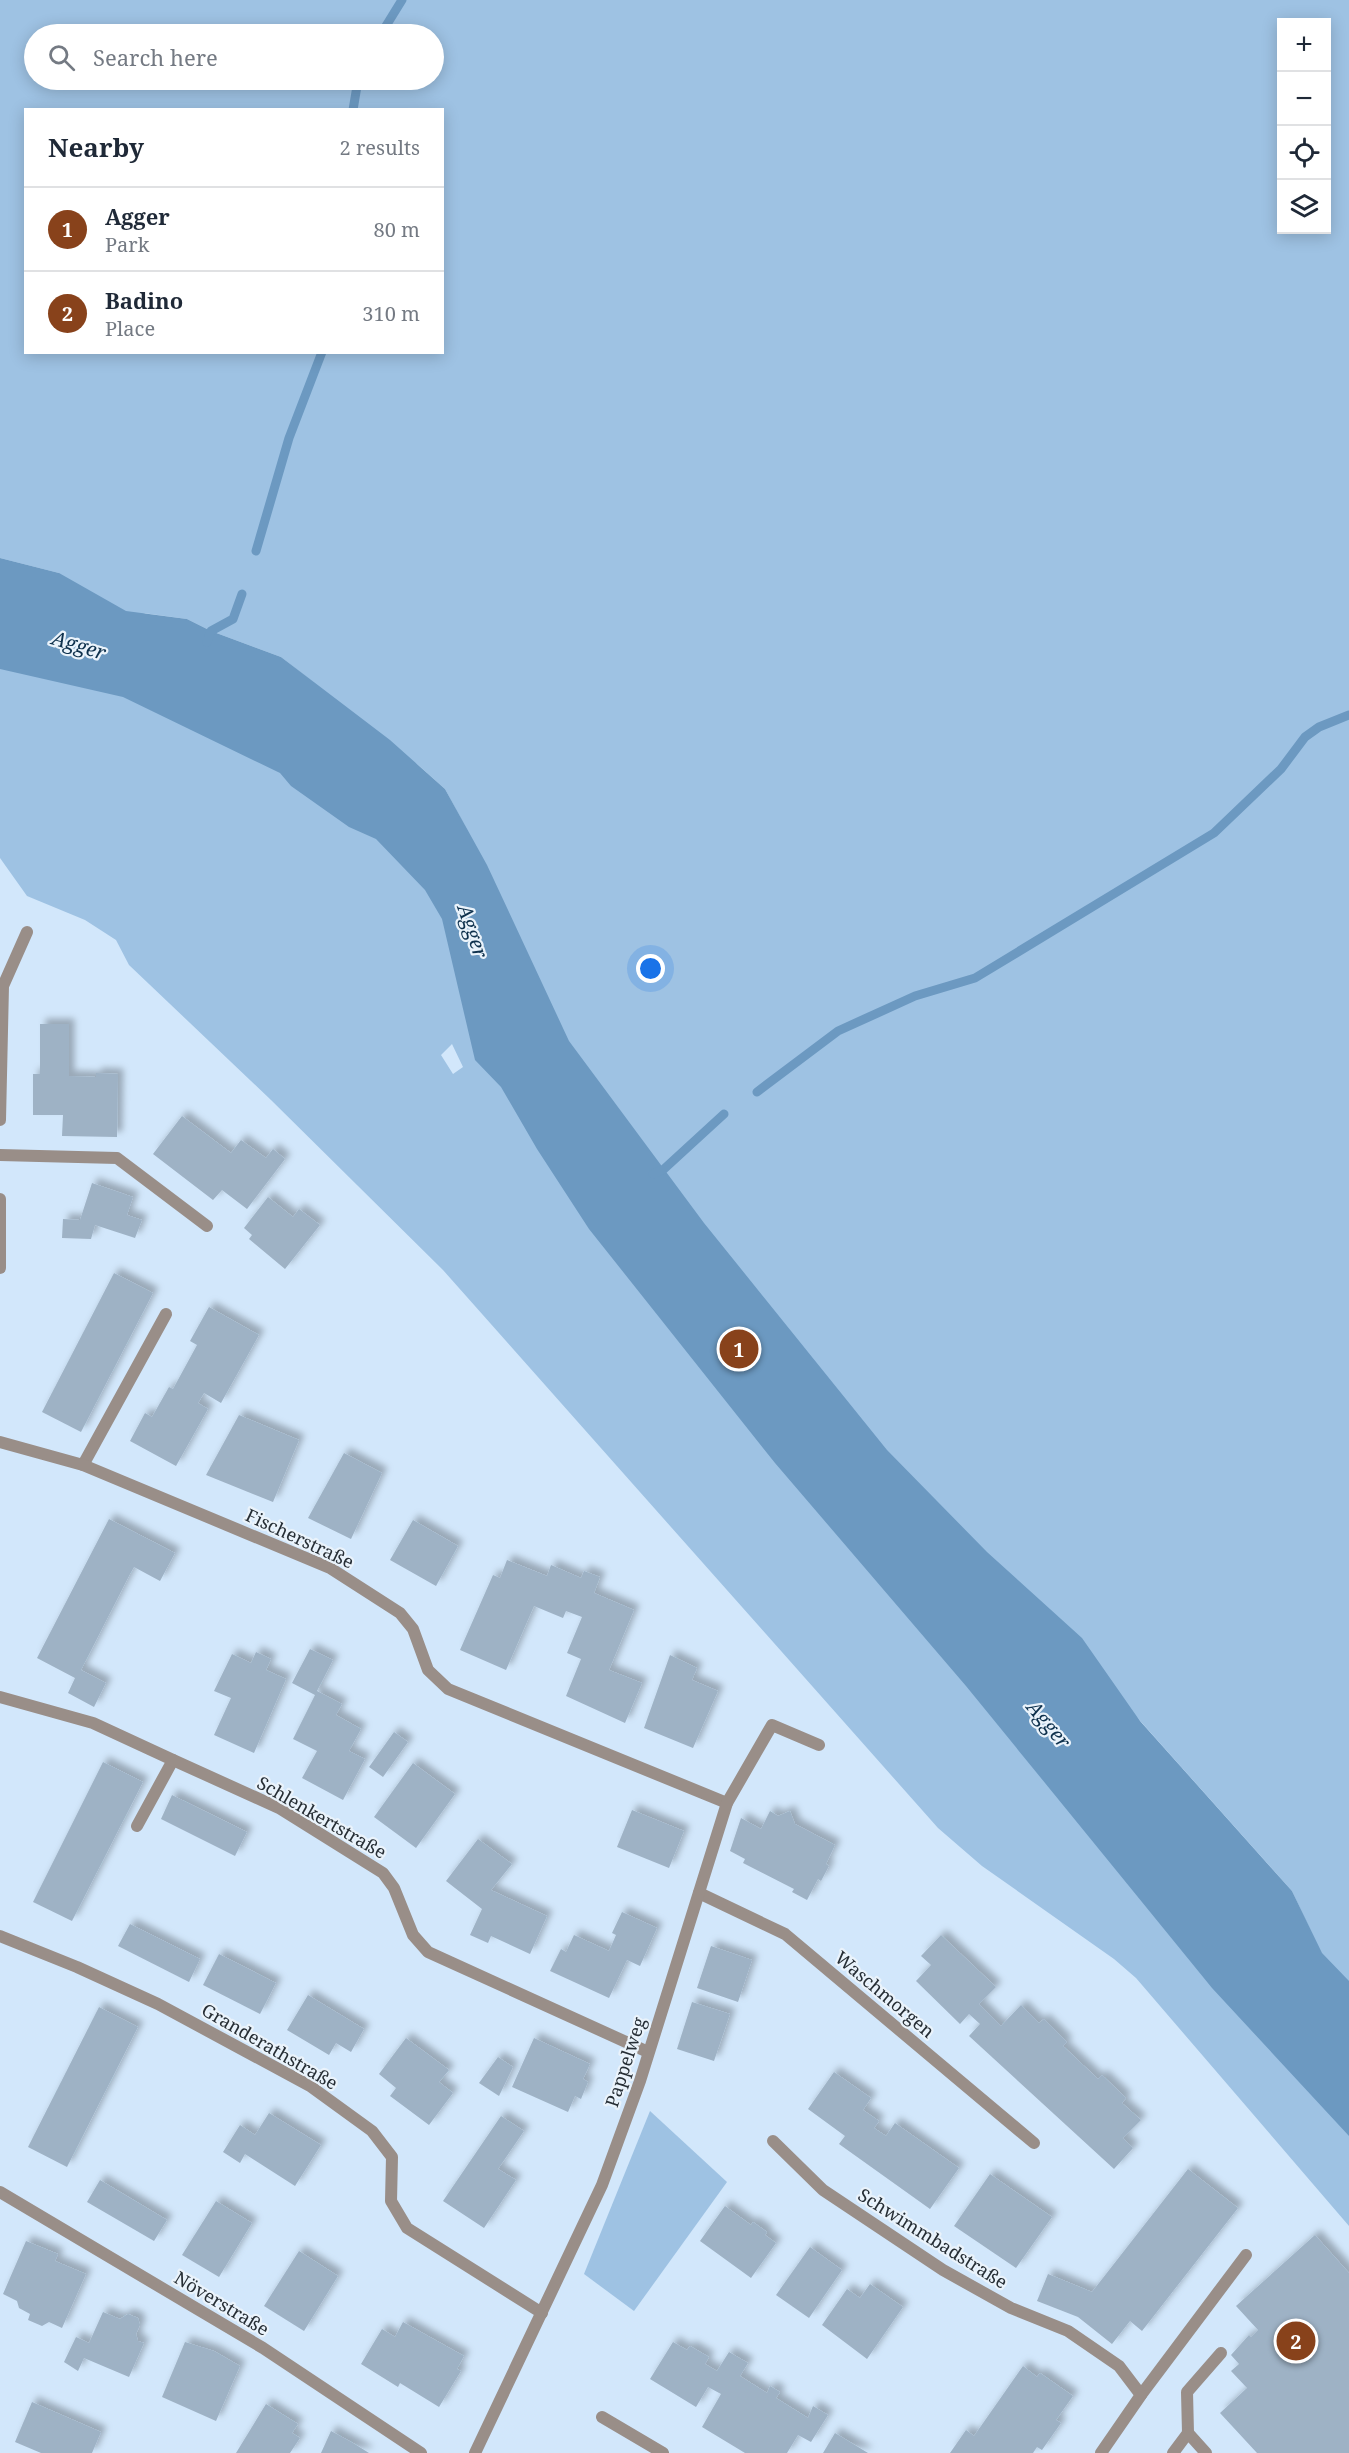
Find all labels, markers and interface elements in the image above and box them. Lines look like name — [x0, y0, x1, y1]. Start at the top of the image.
map controls — [1277, 18, 1331, 234]
button: + — [1277, 18, 1331, 72]
search box — [24, 24, 444, 90]
icon: search — [45, 41, 78, 74]
text: Search here — [93, 42, 218, 72]
button: − — [1277, 72, 1331, 126]
button: locate — [1277, 126, 1331, 180]
text: Nearby — [48, 129, 144, 165]
text: 2 results — [340, 134, 420, 161]
button: layers — [1277, 180, 1331, 234]
text: Agger — [105, 201, 170, 231]
text: 1 — [62, 216, 73, 243]
text: 80 m — [374, 216, 420, 243]
text: Park — [105, 231, 149, 258]
text: Badino — [105, 285, 183, 315]
text: 2 — [62, 300, 73, 327]
text: 310 m — [362, 300, 420, 327]
text: Place — [105, 315, 155, 342]
water label: Agger — [47, 623, 110, 666]
water label: Agger — [451, 899, 495, 962]
your location — [636, 954, 665, 983]
pin: 1 — [720, 1326, 758, 1372]
street label: Fischerstraße — [242, 1502, 358, 1574]
water label: Agger — [1020, 1693, 1077, 1754]
street label: Schlenkertstraße — [253, 1770, 391, 1864]
street label: Waschmorgen — [830, 1945, 940, 2043]
street label: Granderathstraße — [198, 1997, 342, 2095]
street label: Pappelweg — [599, 2014, 651, 2110]
street label: Schwimmbadstraße — [854, 2182, 1012, 2294]
street label: Növerstraße — [170, 2265, 274, 2341]
pin: 2 — [1276, 2318, 1316, 2364]

